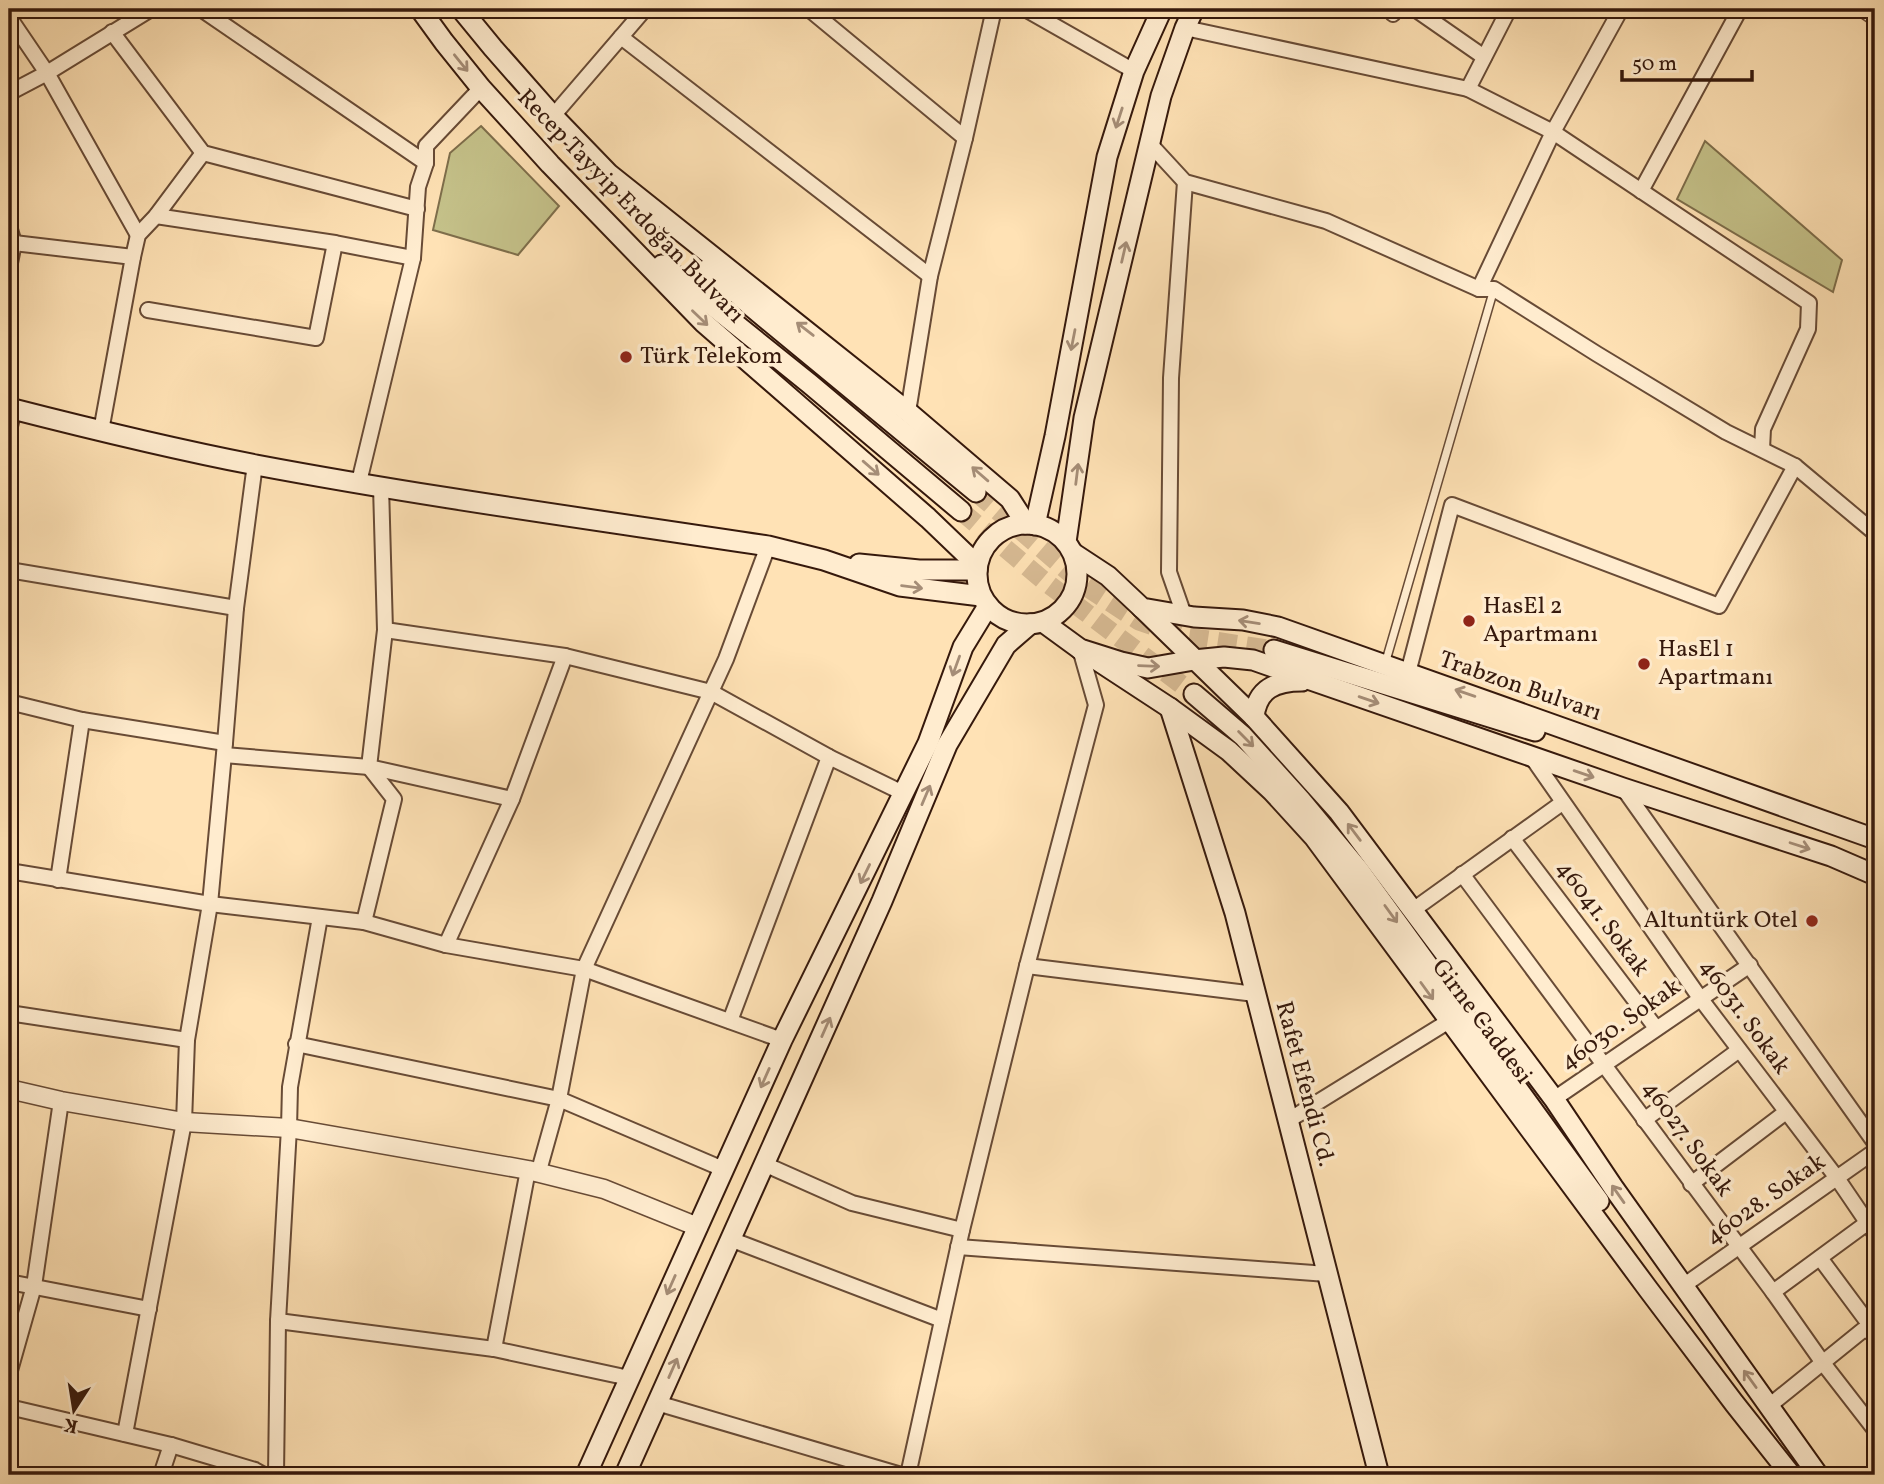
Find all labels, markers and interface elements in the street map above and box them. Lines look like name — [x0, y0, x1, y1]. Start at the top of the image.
scale bar — [1622, 38, 1751, 82]
text: 50 m — [1632, 50, 1677, 79]
one-way arrow — [453, 54, 468, 72]
street label: Recep Tayyip Erdoğan Bulvarı — [509, 82, 751, 332]
one-way arrow — [1112, 107, 1125, 129]
one-way arrow — [1118, 241, 1131, 264]
one-way arrow — [691, 310, 708, 327]
one-way arrow — [796, 321, 814, 337]
one-way arrow — [1065, 328, 1079, 351]
place label: Türk Telekom — [640, 340, 783, 374]
marker: Türk Telekom — [618, 349, 634, 365]
one-way arrow — [862, 460, 880, 476]
one-way arrow — [1070, 463, 1083, 486]
one-way arrow — [972, 466, 990, 482]
one-way arrow — [900, 581, 923, 594]
place label: HasEl 2 Apartmanı — [1483, 590, 1598, 652]
marker: HasEl 2 Apartmanı — [1461, 613, 1477, 629]
one-way arrow — [1238, 615, 1261, 628]
place label: HasEl 1 Apartmanı — [1658, 633, 1773, 695]
street label: Trabzon Bulvarı — [1434, 643, 1606, 731]
one-way arrow — [949, 654, 961, 676]
marker: HasEl 1 Apartmanı — [1636, 656, 1652, 672]
one-way arrow — [1137, 659, 1160, 673]
one-way arrow — [1454, 686, 1476, 698]
one-way arrow — [1357, 695, 1379, 708]
one-way arrow — [1237, 731, 1254, 748]
one-way arrow — [1572, 769, 1594, 781]
one-way arrow — [920, 785, 933, 807]
one-way arrow — [1347, 823, 1362, 842]
one-way arrow — [1788, 841, 1810, 853]
street label: 46041. Sokak — [1547, 854, 1657, 984]
one-way arrow — [857, 863, 871, 884]
one-way arrow — [1384, 904, 1398, 923]
place label: Altuntürk Otel — [1643, 904, 1798, 938]
marker: Altuntürk Otel — [1804, 913, 1820, 929]
street label: Girne Caddesi — [1423, 952, 1539, 1092]
street label: 46031. Sokak — [1690, 952, 1798, 1082]
street label: 46030. Sokak — [1554, 971, 1688, 1079]
one-way arrow — [1420, 981, 1434, 1000]
street label: Rafet Efendi Cd. — [1266, 998, 1342, 1170]
one-way arrow — [820, 1016, 833, 1038]
one-way arrow — [758, 1067, 771, 1088]
street label: 46027. Sokak — [1633, 1074, 1741, 1204]
street label: 46028. Sokak — [1699, 1146, 1833, 1254]
one-way arrow — [1611, 1185, 1625, 1204]
one-way arrow — [664, 1274, 677, 1296]
one-way arrow — [667, 1358, 680, 1380]
one-way arrow — [1743, 1370, 1757, 1389]
north arrow — [38, 1376, 108, 1446]
text: K — [61, 1410, 80, 1439]

